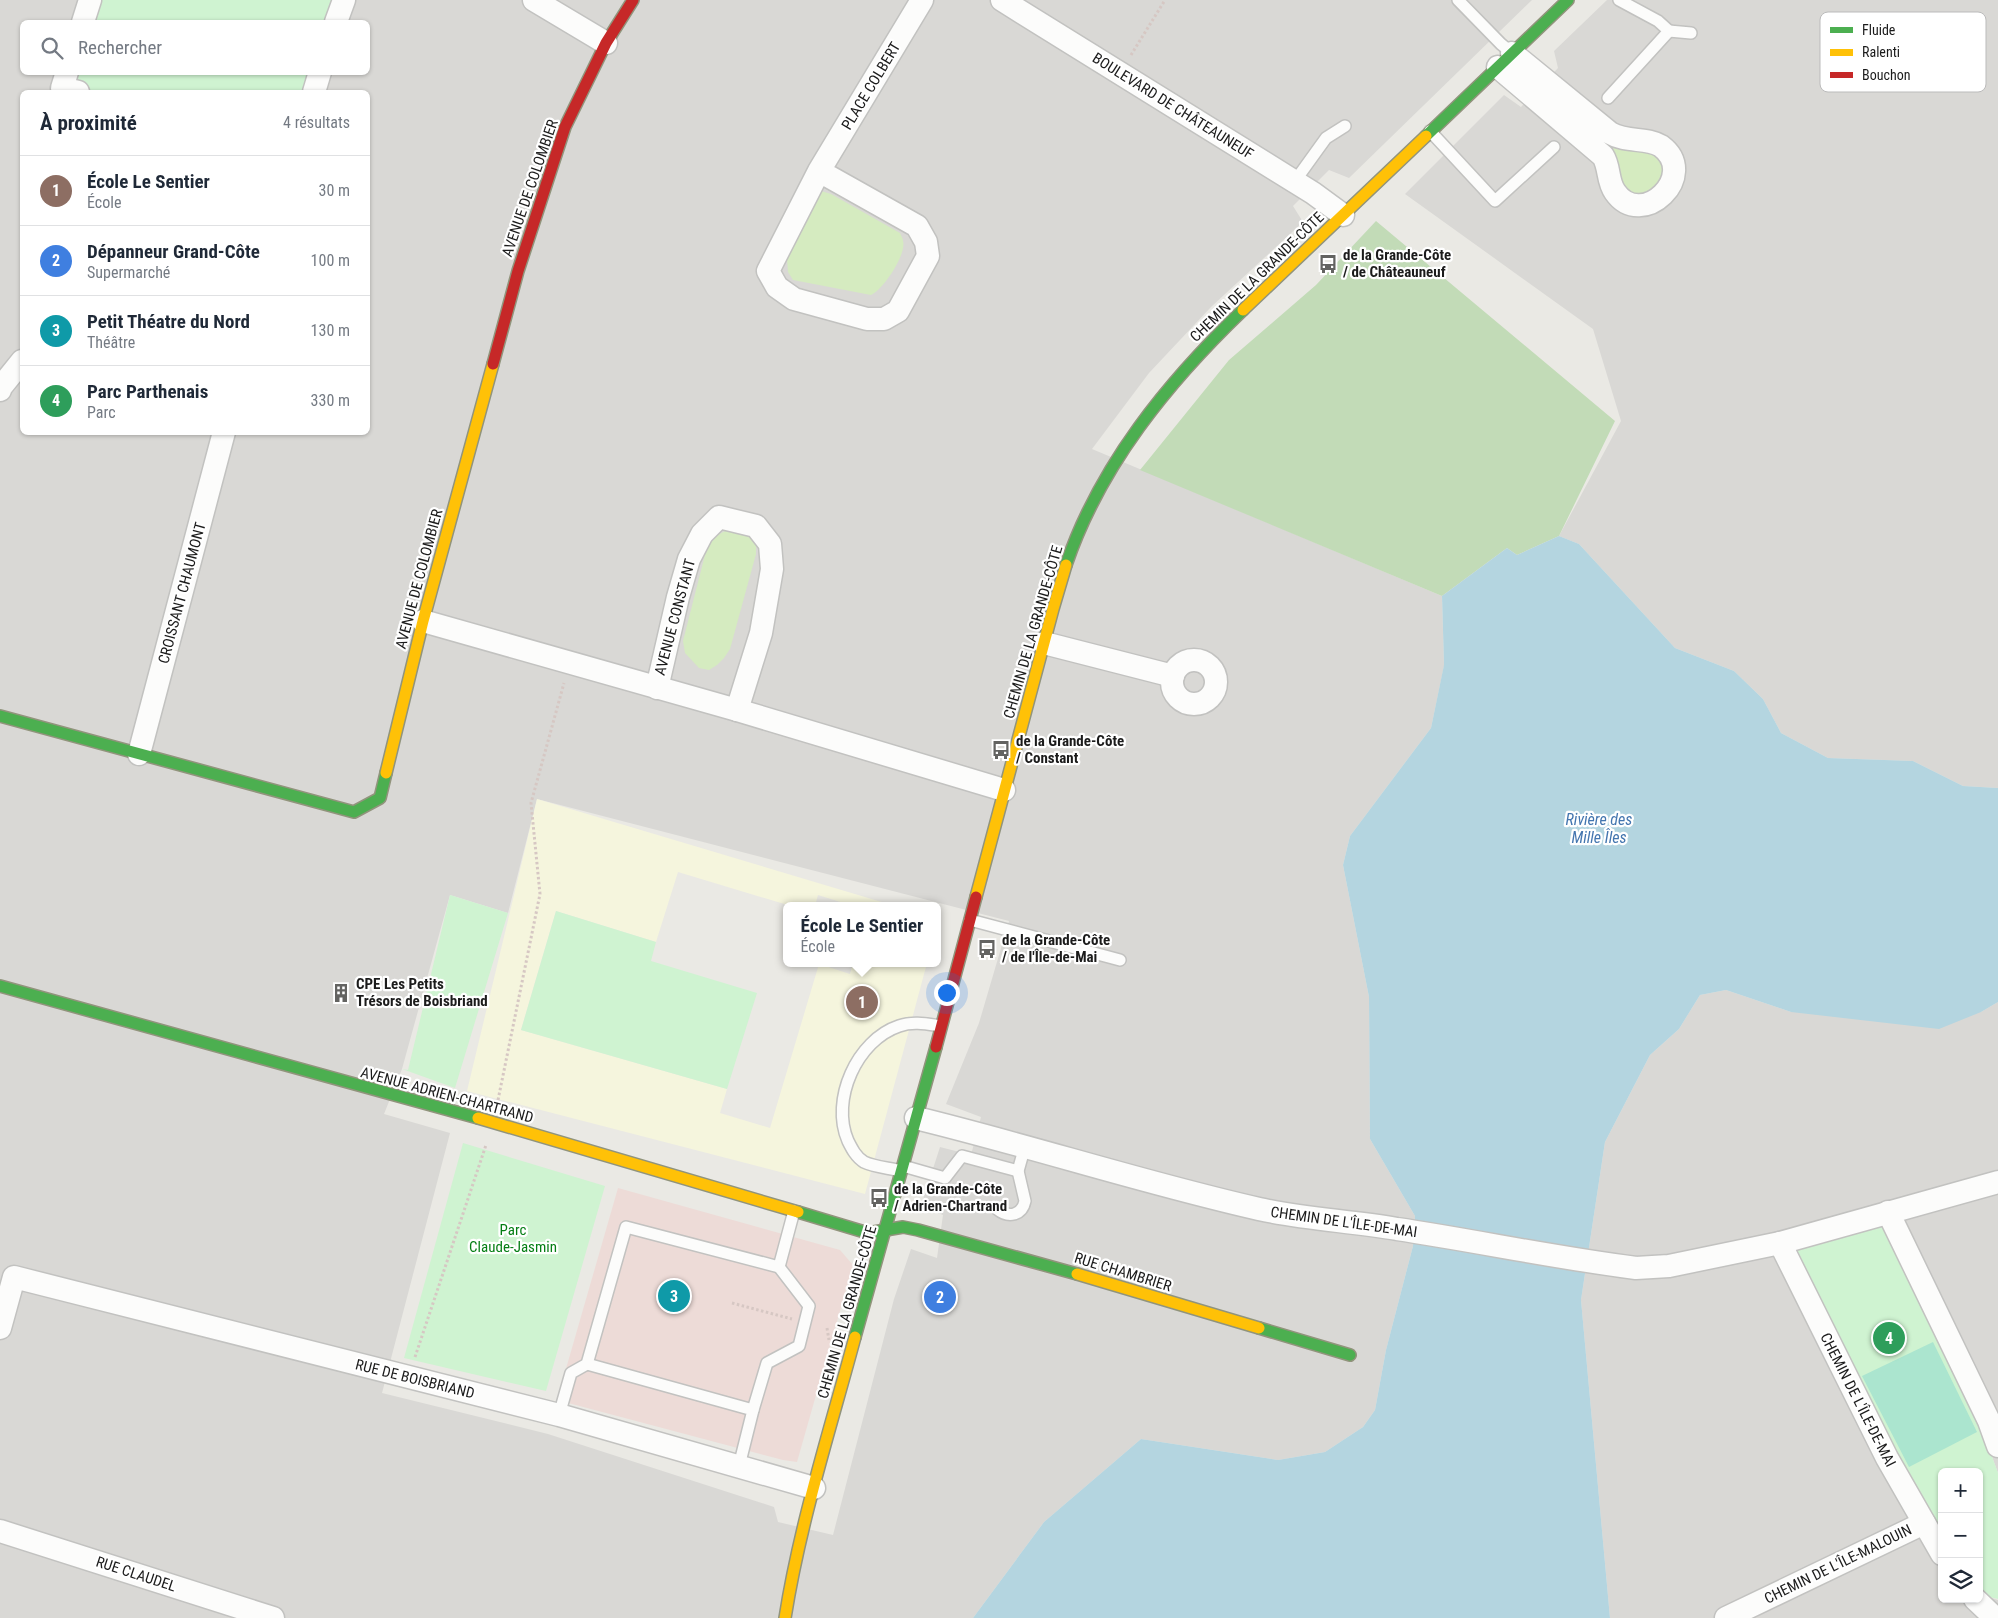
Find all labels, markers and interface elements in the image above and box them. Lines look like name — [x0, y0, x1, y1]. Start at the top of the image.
legend — [1820, 12, 1986, 92]
search box — [20, 20, 370, 75]
text: Fluide — [1862, 22, 1896, 38]
icon: search — [38, 34, 66, 62]
text: Rechercher — [78, 36, 162, 59]
street label: PLACE COLBERT — [838, 39, 904, 133]
text: Ralenti — [1862, 44, 1900, 60]
street label: BOULEVARD DE CHÂTEAUNEUF — [1089, 49, 1257, 163]
text: Bouchon — [1862, 67, 1910, 83]
text: À proximité — [40, 111, 137, 135]
text: 4 résultats — [283, 113, 350, 132]
street label: AVENUE DE COLOMBIER — [498, 117, 562, 259]
text: École Le Sentier — [87, 170, 210, 193]
text: 1 — [52, 181, 60, 200]
text: 30 m — [318, 181, 350, 200]
text: École — [87, 193, 121, 212]
street label: CHEMIN DE LA GRANDE-CÔTE — [1186, 208, 1328, 346]
text: Dépanneur Grand-Côte — [87, 240, 260, 263]
place label: de la Grande-Côte / de Châteauneuf — [1343, 246, 1451, 281]
text: 2 — [52, 251, 60, 270]
text: 100 m — [311, 251, 350, 270]
bus stop icon: de la Grande-Côte / de Châteauneuf — [1317, 253, 1339, 275]
text: Supermarché — [87, 263, 170, 282]
text: Petit Théatre du Nord — [87, 310, 250, 333]
text: 3 — [52, 321, 60, 340]
text: 130 m — [311, 321, 350, 340]
text: Théâtre — [87, 333, 135, 352]
text: Parc Parthenais — [87, 380, 208, 403]
text: 4 — [52, 391, 60, 410]
text: 330 m — [311, 391, 350, 410]
text: Parc — [87, 403, 116, 422]
street label: AVENUE DE COLOMBIER — [392, 507, 446, 651]
street label: CROISSANT CHAUMONT — [154, 520, 210, 666]
street label: CHEMIN DE LA GRANDE-CÔTE — [1000, 543, 1066, 721]
street label: AVENUE CONSTANT — [651, 557, 699, 677]
place label: de la Grande-Côte / Constant — [1016, 732, 1124, 767]
bus stop icon: de la Grande-Côte / Constant — [990, 739, 1012, 761]
water label: Rivière des Mille Îles — [1566, 810, 1632, 847]
popup — [783, 902, 941, 967]
text: École Le Sentier — [801, 914, 923, 937]
place label: de la Grande-Côte / de l'Île-de-Mai — [1002, 931, 1110, 966]
text: École — [801, 937, 835, 956]
bus stop icon: de la Grande-Côte / de l'Île-de-Mai — [976, 938, 998, 960]
place label: CPE Les Petits Trésors de Boisbriand — [356, 975, 488, 1010]
your location — [934, 980, 960, 1006]
building icon: CPE Les Petits Trésors de Boisbriand — [330, 982, 352, 1004]
pin: 1 — [846, 983, 878, 1021]
street label: AVENUE ADRIEN-CHARTRAND — [359, 1063, 535, 1127]
place label: de la Grande-Côte / Adrien-Chartrand — [894, 1180, 1007, 1215]
bus stop icon: de la Grande-Côte / Adrien-Chartrand — [868, 1187, 890, 1209]
street label: CHEMIN DE L'ÎLE-DE-MAI — [1269, 1203, 1419, 1241]
park label: Parc Claude-Jasmin — [469, 1221, 557, 1256]
street label: CHEMIN DE LA GRANDE-CÔTE — [814, 1223, 880, 1401]
street label: RUE CHAMBRIER — [1072, 1249, 1174, 1295]
pin: 3 — [658, 1277, 690, 1315]
pin: 2 — [924, 1278, 956, 1316]
pin: 4 — [1873, 1319, 1905, 1357]
street label: CHEMIN DE L'ÎLE-DE-MAI — [1816, 1330, 1900, 1470]
street label: RUE DE BOISBRIAND — [354, 1356, 476, 1402]
map controls — [1938, 1468, 1983, 1603]
button: + — [1938, 1468, 1983, 1513]
button: − — [1938, 1513, 1983, 1558]
street label: CHEMIN DE L'ÎLE-MALOUIN — [1761, 1520, 1915, 1608]
street label: RUE CLAUDEL — [94, 1553, 178, 1595]
button: layers — [1938, 1558, 1983, 1603]

